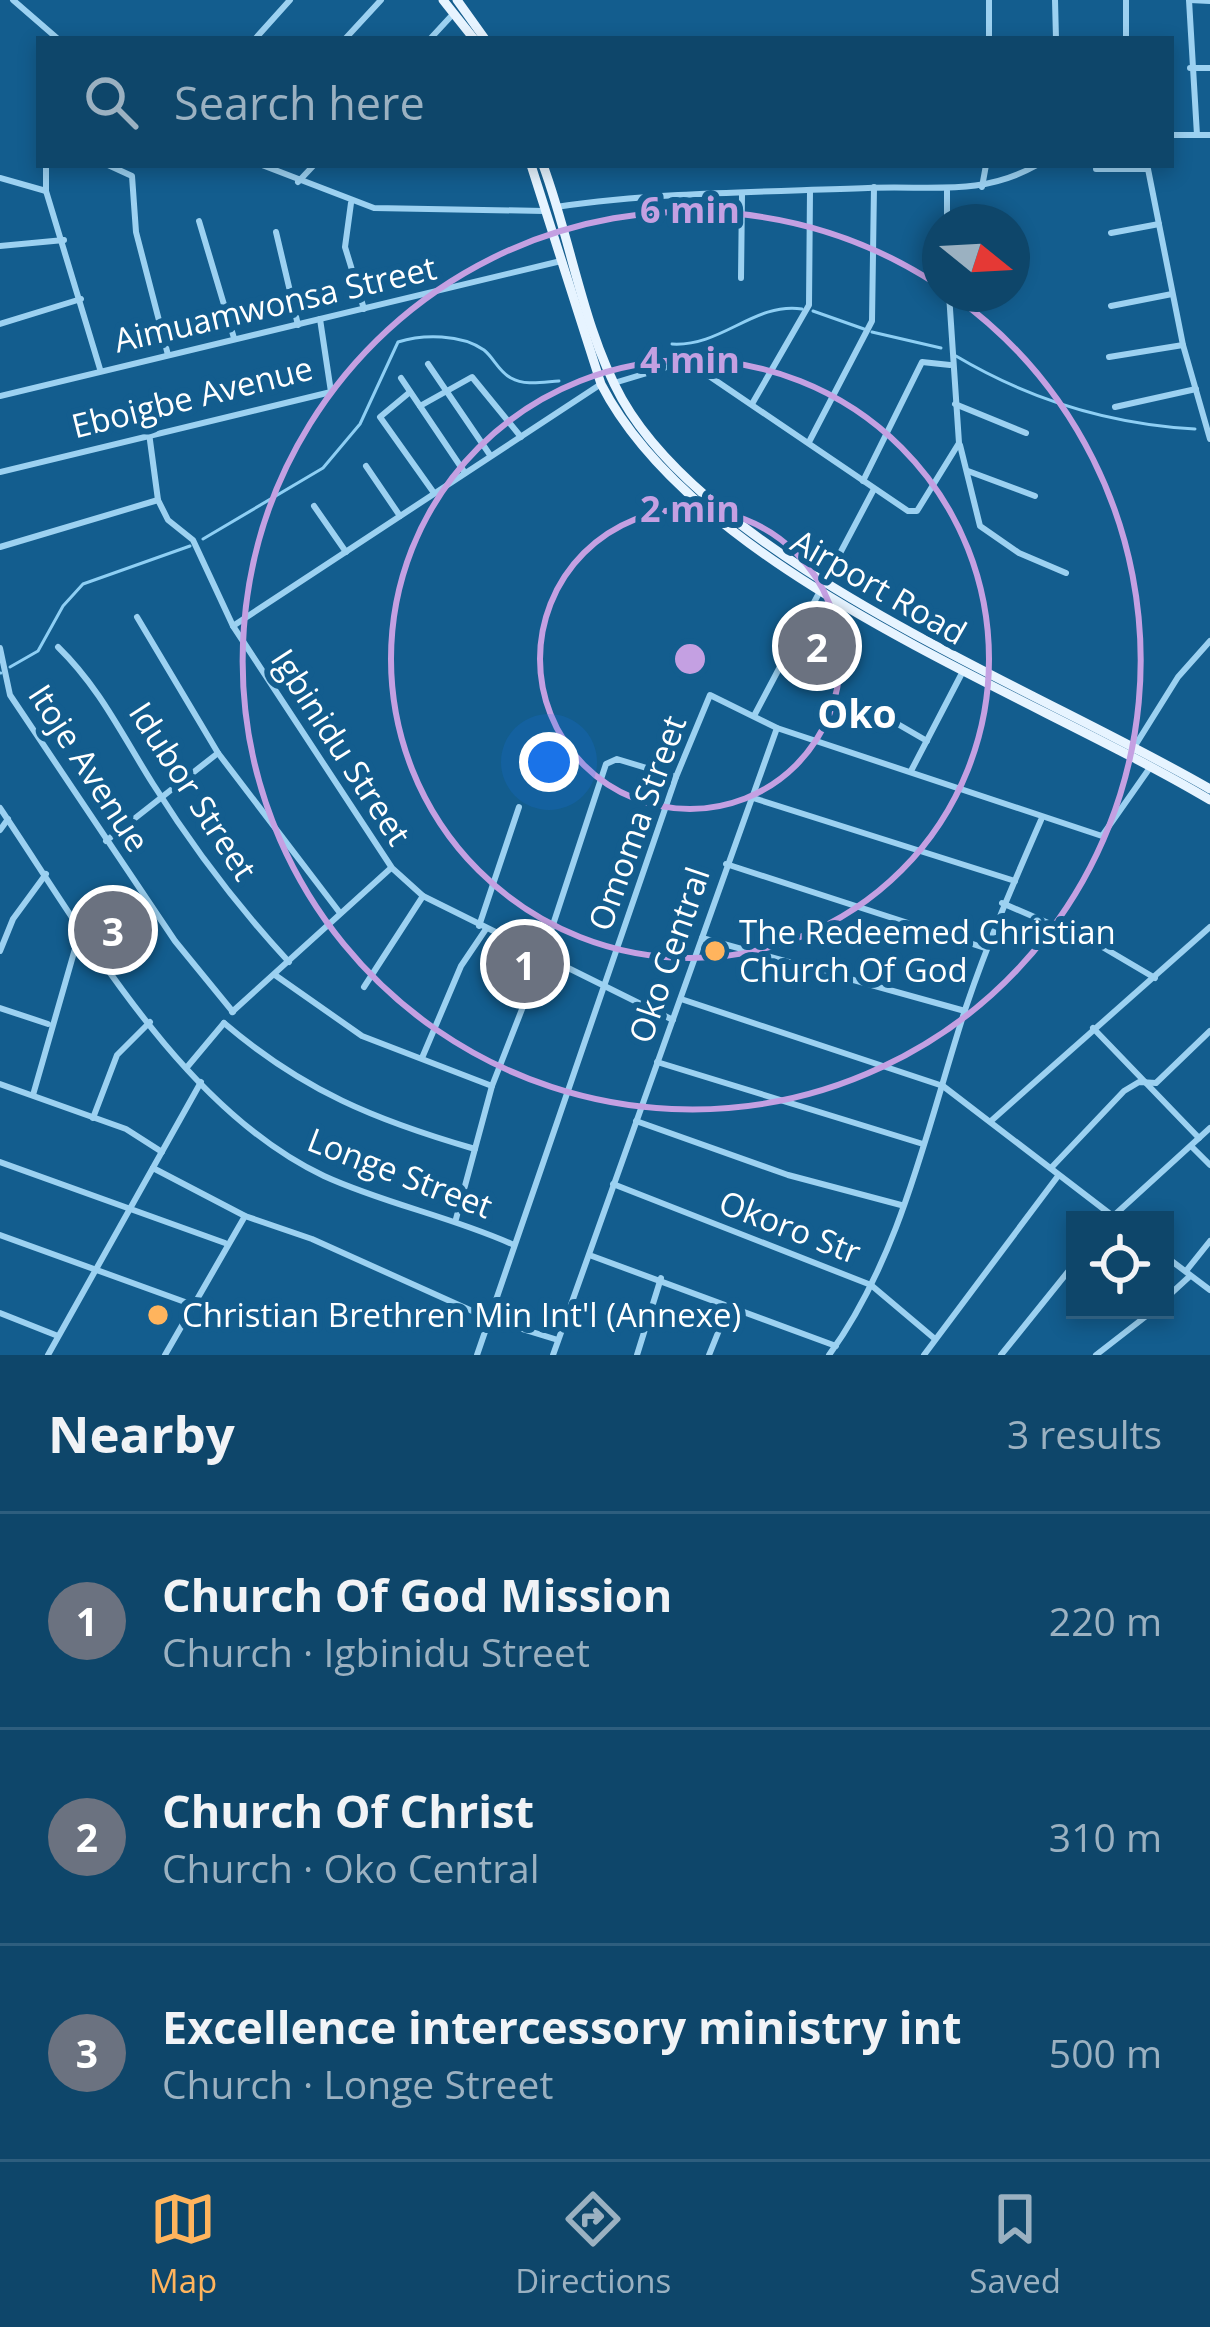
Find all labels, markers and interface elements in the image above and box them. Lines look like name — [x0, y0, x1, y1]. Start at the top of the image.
search box — [36, 36, 1174, 168]
icon: search — [78, 69, 144, 135]
text: Search here — [174, 72, 425, 133]
text: 6 min — [640, 185, 740, 234]
north arrow — [922, 204, 1030, 312]
street label: Aimuamwonsa Street — [109, 245, 440, 362]
text: 4 min — [640, 335, 740, 384]
street label: Eboigbe Avenue — [67, 345, 317, 448]
text: 2 min — [640, 484, 740, 533]
street label: Airport Road — [783, 518, 975, 655]
pin: 2 — [778, 601, 856, 691]
centre of rings — [669, 638, 711, 680]
street label: Igbinidu Street — [261, 640, 422, 854]
street label: Itoje Avenue — [18, 675, 160, 860]
district label: Oko — [817, 686, 897, 739]
street label: Idubor Street — [119, 693, 268, 888]
street label: Omoma Street — [577, 709, 696, 937]
your location — [519, 732, 579, 792]
street label: Oko Central — [617, 861, 720, 1049]
pin: 3 — [74, 885, 152, 975]
place label: The Redeemed Christian Church Of God — [739, 909, 1116, 992]
pin: 1 — [486, 919, 564, 1009]
marker: The Redeemed Christian Church Of God — [702, 938, 728, 964]
street label: Longe Street — [301, 1117, 499, 1228]
street label: Okoro Str — [713, 1179, 867, 1274]
map controls — [1066, 1211, 1174, 1319]
button: locate — [1066, 1211, 1174, 1319]
place label: Christian Brethren Min Int'l (Annexe) — [182, 1292, 741, 1337]
marker: Christian Brethren Min Int'l (Annexe) — [145, 1302, 171, 1328]
text: Nearby — [48, 1398, 235, 1468]
text: 3 results — [1007, 1407, 1162, 1460]
text: Church Of God Mission — [162, 1564, 672, 1625]
text: 1 — [76, 1594, 98, 1647]
text: 220 m — [1049, 1594, 1162, 1647]
text: Church · Igbinidu Street — [162, 1625, 590, 1678]
text: Church Of Christ — [162, 1780, 534, 1841]
text: 2 — [76, 1810, 98, 1863]
text: 310 m — [1049, 1810, 1162, 1863]
text: Church · Oko Central — [162, 1841, 540, 1894]
text: Excellence intercessory ministry int — [162, 1996, 962, 2057]
text: 3 — [76, 2026, 98, 2079]
text: 500 m — [1049, 2026, 1162, 2079]
text: Church · Longe Street — [162, 2057, 553, 2110]
tab: Map — [149, 2186, 217, 2303]
tab: Directions — [515, 2186, 671, 2303]
tab: Saved — [969, 2186, 1061, 2303]

